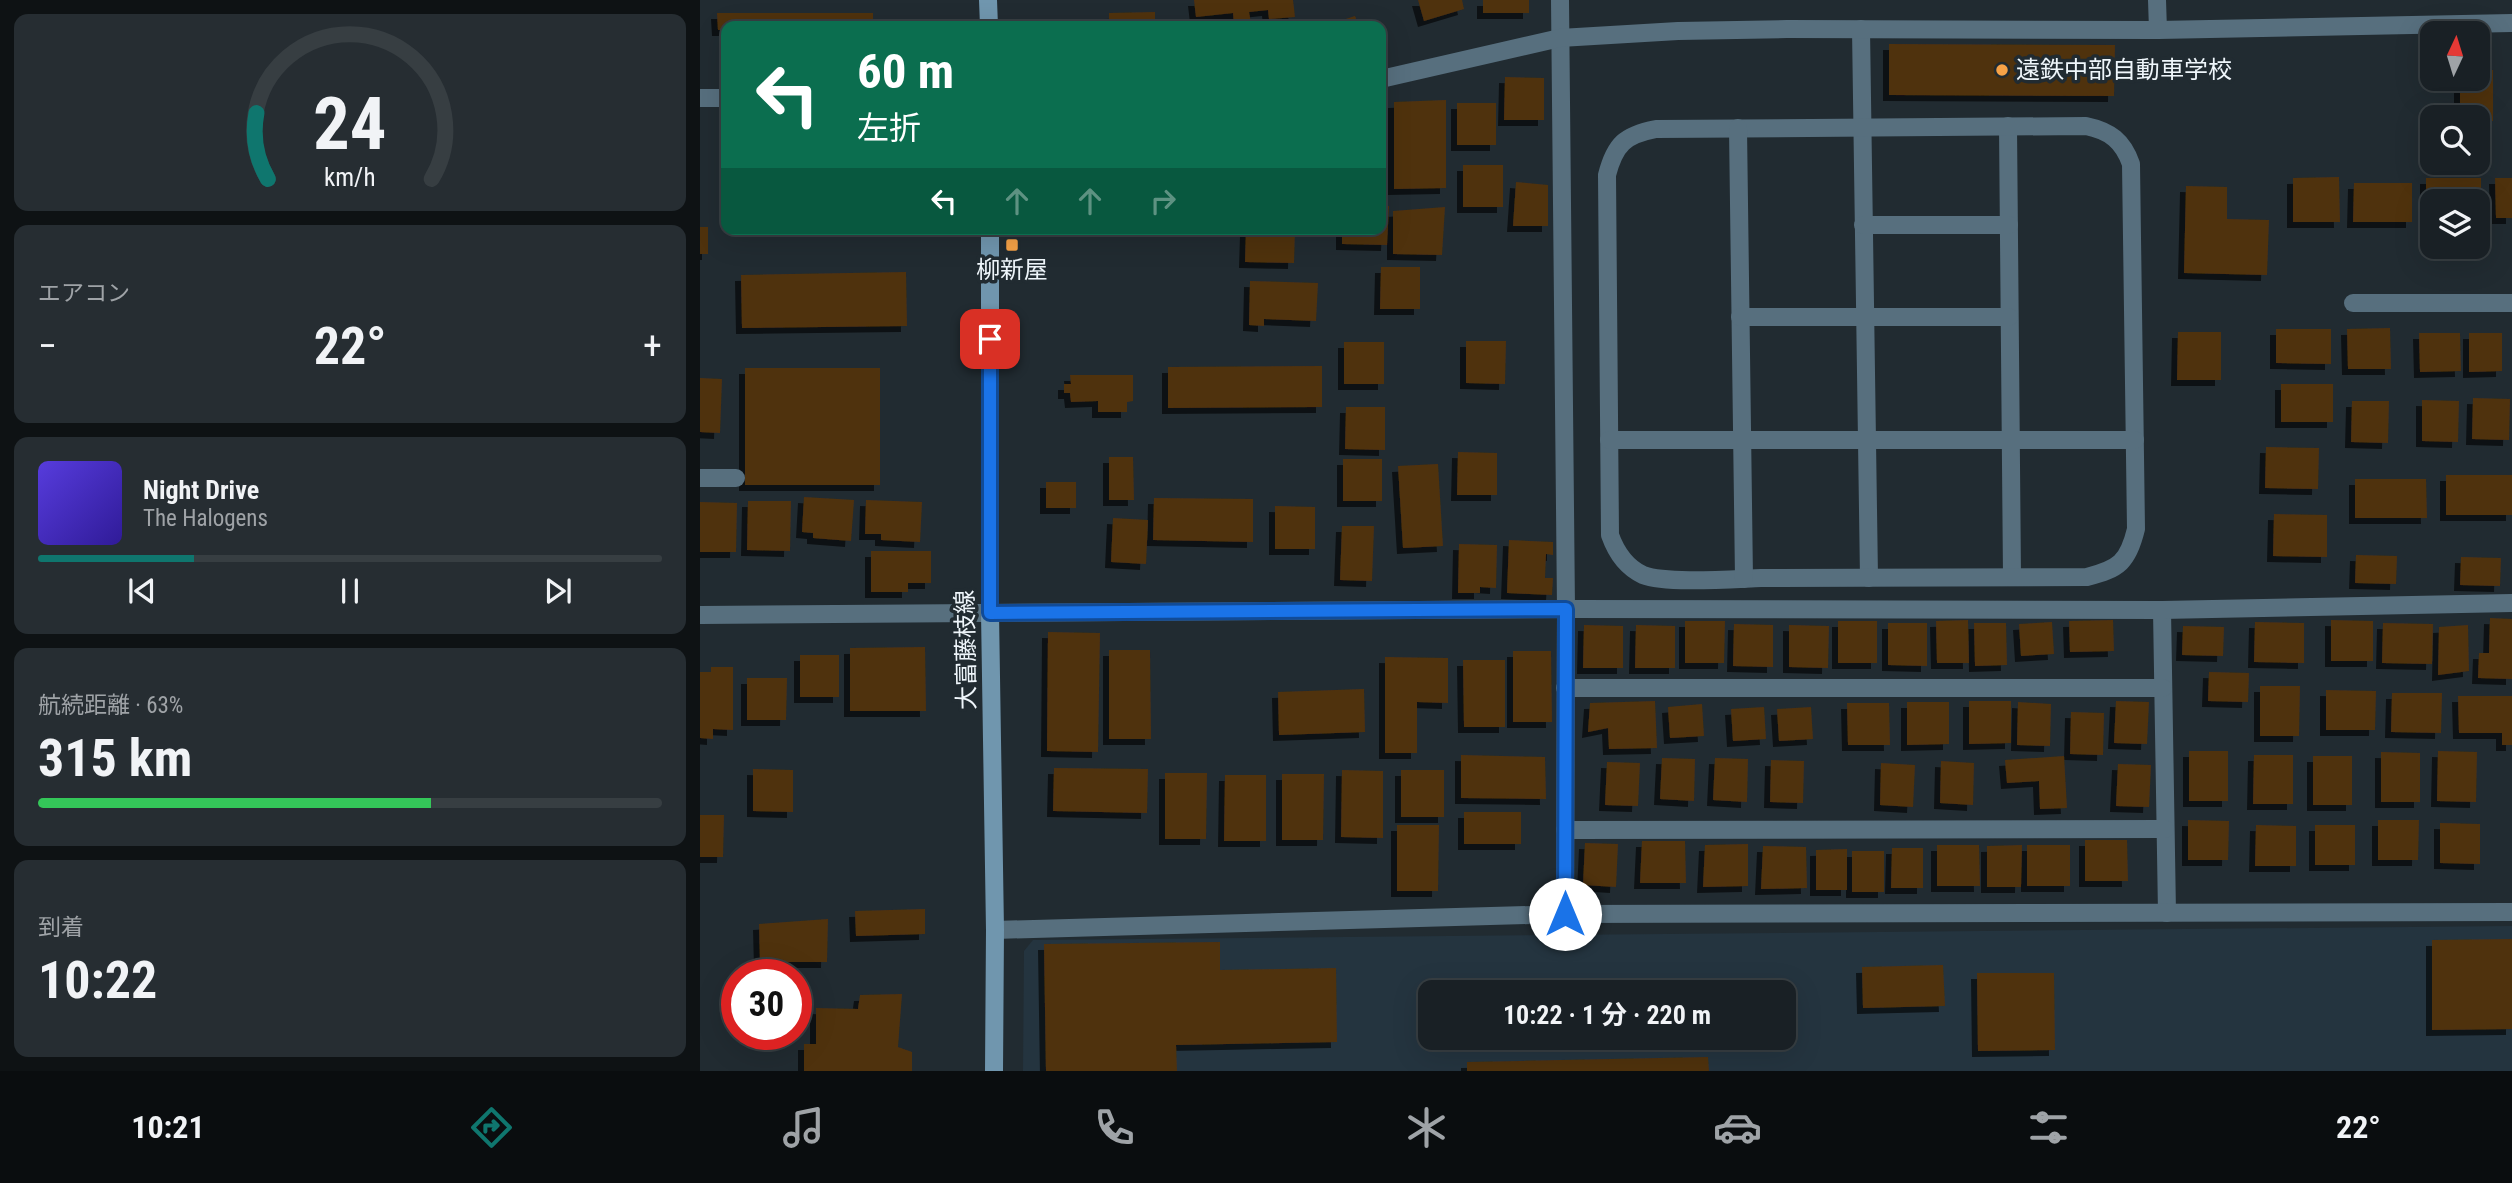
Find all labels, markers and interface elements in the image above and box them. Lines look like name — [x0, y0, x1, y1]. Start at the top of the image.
north arrow — [2420, 21, 2490, 91]
map controls — [2420, 21, 2490, 259]
text: 60 m — [857, 43, 954, 100]
icon: left — [742, 49, 833, 140]
place label: 遠鉄中部自動車学校 — [2016, 56, 2232, 84]
marker: 遠鉄中部自動車学校 — [1994, 62, 2010, 78]
text: 24 — [313, 81, 387, 167]
button: search — [2420, 105, 2490, 175]
text: 左折 — [857, 109, 921, 147]
text: km/h — [324, 163, 376, 192]
icon: left — [925, 182, 963, 220]
icon: ahead — [998, 182, 1036, 220]
icon: ahead — [1071, 182, 1109, 220]
icon: right — [1144, 182, 1182, 220]
button: layers — [2420, 189, 2490, 259]
marker: 柳新屋 — [1004, 237, 1020, 253]
place label: 柳新屋 — [976, 256, 1048, 284]
text: エアコン — [38, 280, 130, 307]
pin — [960, 309, 1020, 369]
text: 22° — [314, 316, 386, 377]
icon: arrive — [971, 320, 1009, 358]
text: − — [38, 324, 57, 368]
text: + — [643, 324, 662, 368]
text: Night Drive — [143, 475, 259, 505]
text: The Halogens — [143, 505, 268, 532]
icon: previous — [123, 572, 161, 610]
icon: pause — [331, 572, 369, 610]
icon: next — [539, 572, 577, 610]
street label: 大富藤枝線 — [951, 590, 981, 710]
text: 航続距離 · 63% — [38, 692, 183, 719]
text: 315 km — [38, 728, 192, 789]
position arrow — [1528, 877, 1602, 951]
text: 到着 — [38, 914, 84, 941]
text: 10:22 — [38, 950, 157, 1011]
speed limit sign: 30 — [721, 959, 812, 1050]
text: 10:22 · 1 分 · 220 m — [1503, 1000, 1711, 1030]
icon: directions — [467, 1103, 516, 1152]
icon: music — [779, 1103, 828, 1152]
icon: phone — [1090, 1103, 1139, 1152]
icon: climate — [1402, 1103, 1451, 1152]
icon: car — [1713, 1103, 1762, 1152]
icon: filters — [2024, 1103, 2073, 1152]
text: 10:21 — [131, 1108, 205, 1146]
text: 22° — [2336, 1108, 2381, 1146]

